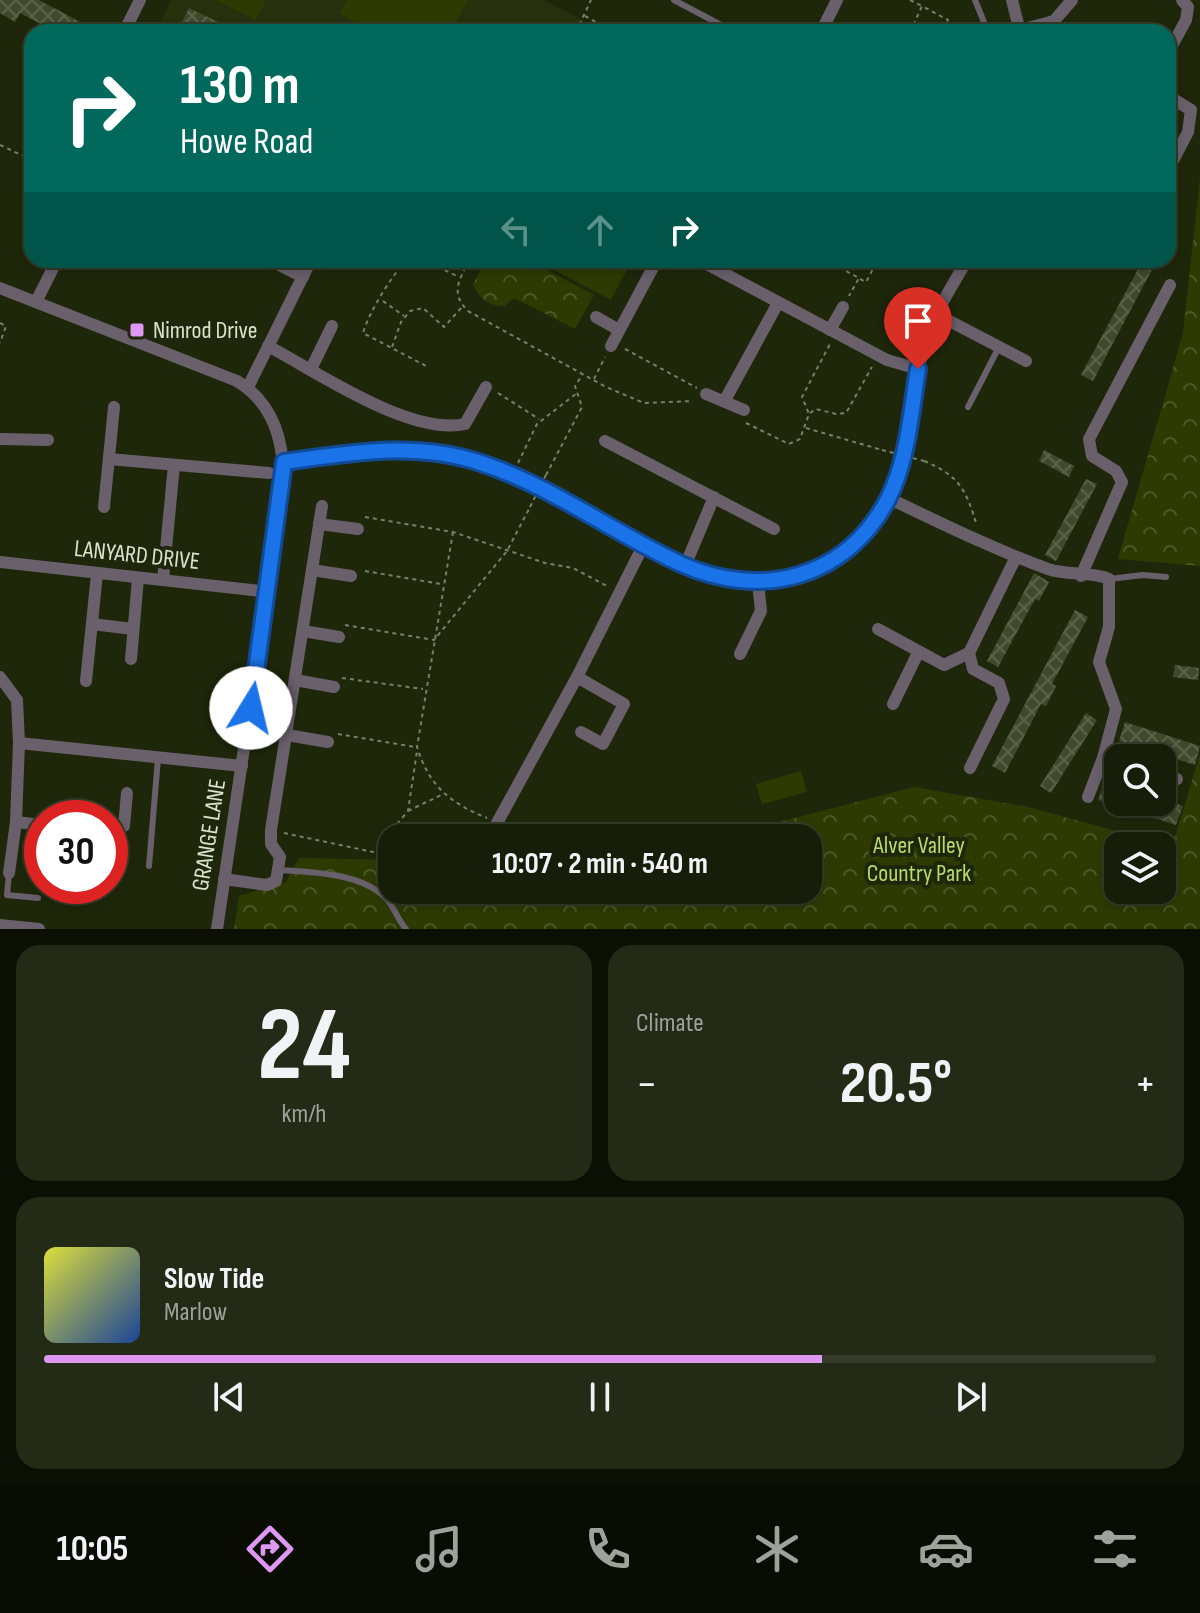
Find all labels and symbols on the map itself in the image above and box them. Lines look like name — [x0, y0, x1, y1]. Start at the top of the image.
pin — [884, 287, 952, 369]
place label: Nimrod Drive — [153, 316, 257, 345]
marker: Nimrod Drive — [128, 321, 146, 339]
street label: LANYARD DRIVE — [73, 534, 201, 576]
position arrow — [209, 666, 293, 750]
street label: GRANGE LANE — [186, 777, 232, 893]
speed limit sign: 30 — [24, 800, 128, 904]
park label: Alver Valley Country Park — [867, 831, 971, 888]

